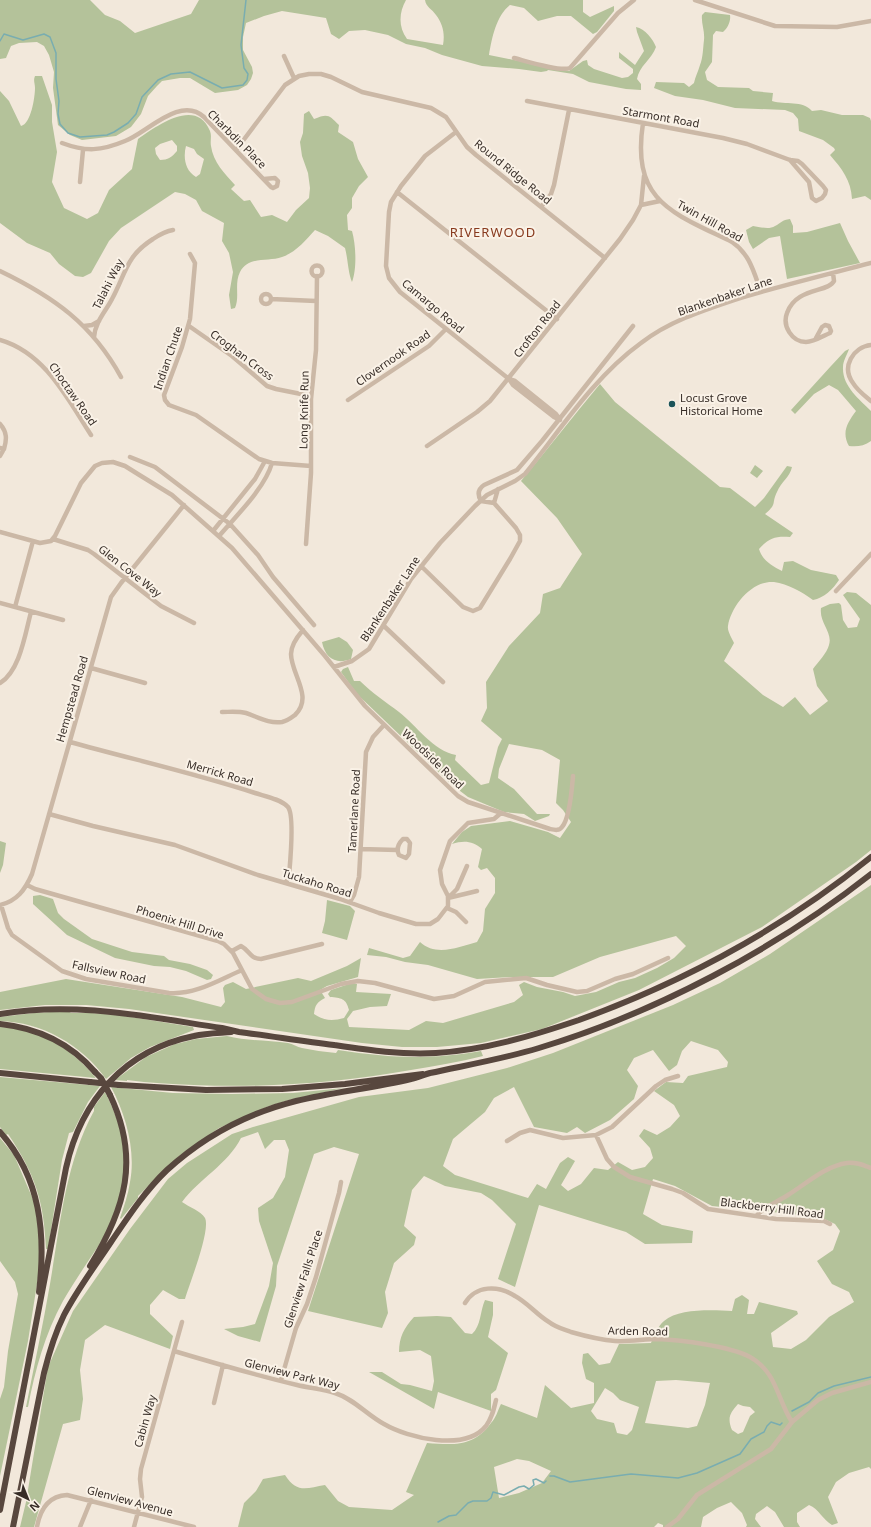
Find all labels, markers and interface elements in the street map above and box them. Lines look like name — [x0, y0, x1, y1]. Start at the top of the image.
street label: Starmont Road — [622, 102, 701, 131]
street label: Charbdin Place — [205, 106, 270, 171]
street label: Round Ridge Road — [472, 136, 555, 207]
street label: Twin Hill Road — [675, 196, 746, 245]
district label: RIVERWOOD — [450, 223, 536, 241]
street label: Talahi Way — [88, 256, 127, 312]
street label: Blankenbaker Lane — [676, 272, 774, 319]
street label: Camargo Road — [399, 275, 468, 336]
street label: Crofton Road — [510, 297, 564, 360]
street label: Indian Chute — [150, 324, 185, 392]
street label: Croghan Cross — [208, 326, 277, 383]
street label: Clovernook Road — [352, 326, 433, 389]
street label: Choctaw Road — [46, 359, 101, 428]
street label: Long Knife Run — [295, 371, 312, 449]
place label: Locust Grove Historical Home — [680, 390, 763, 418]
marker: Locust Grove Historical Home — [667, 399, 677, 409]
street label: Glen Cove Way — [96, 541, 165, 600]
street label: Blankenbaker Lane — [356, 553, 423, 644]
street label: Hempstead Road — [52, 654, 91, 744]
street label: Woodside Road — [399, 725, 467, 792]
street label: Merrick Road — [185, 756, 255, 789]
street label: Tamerlane Road — [344, 769, 363, 853]
street label: Tuckaho Road — [280, 865, 354, 900]
street label: Phoenix Hill Drive — [134, 901, 226, 942]
street label: Fallsview Road — [71, 956, 147, 987]
street label: Blackberry Hill Road — [720, 1194, 824, 1221]
street label: Glenview Falls Place — [280, 1228, 326, 1330]
street label: Arden Road — [608, 1322, 668, 1339]
street label: Glenview Park Way — [243, 1354, 342, 1393]
street label: Cabin Way — [130, 1392, 159, 1449]
north arrow — [8, 1479, 48, 1519]
street label: Glenview Avenue — [85, 1482, 175, 1519]
text: N — [27, 1498, 44, 1515]

